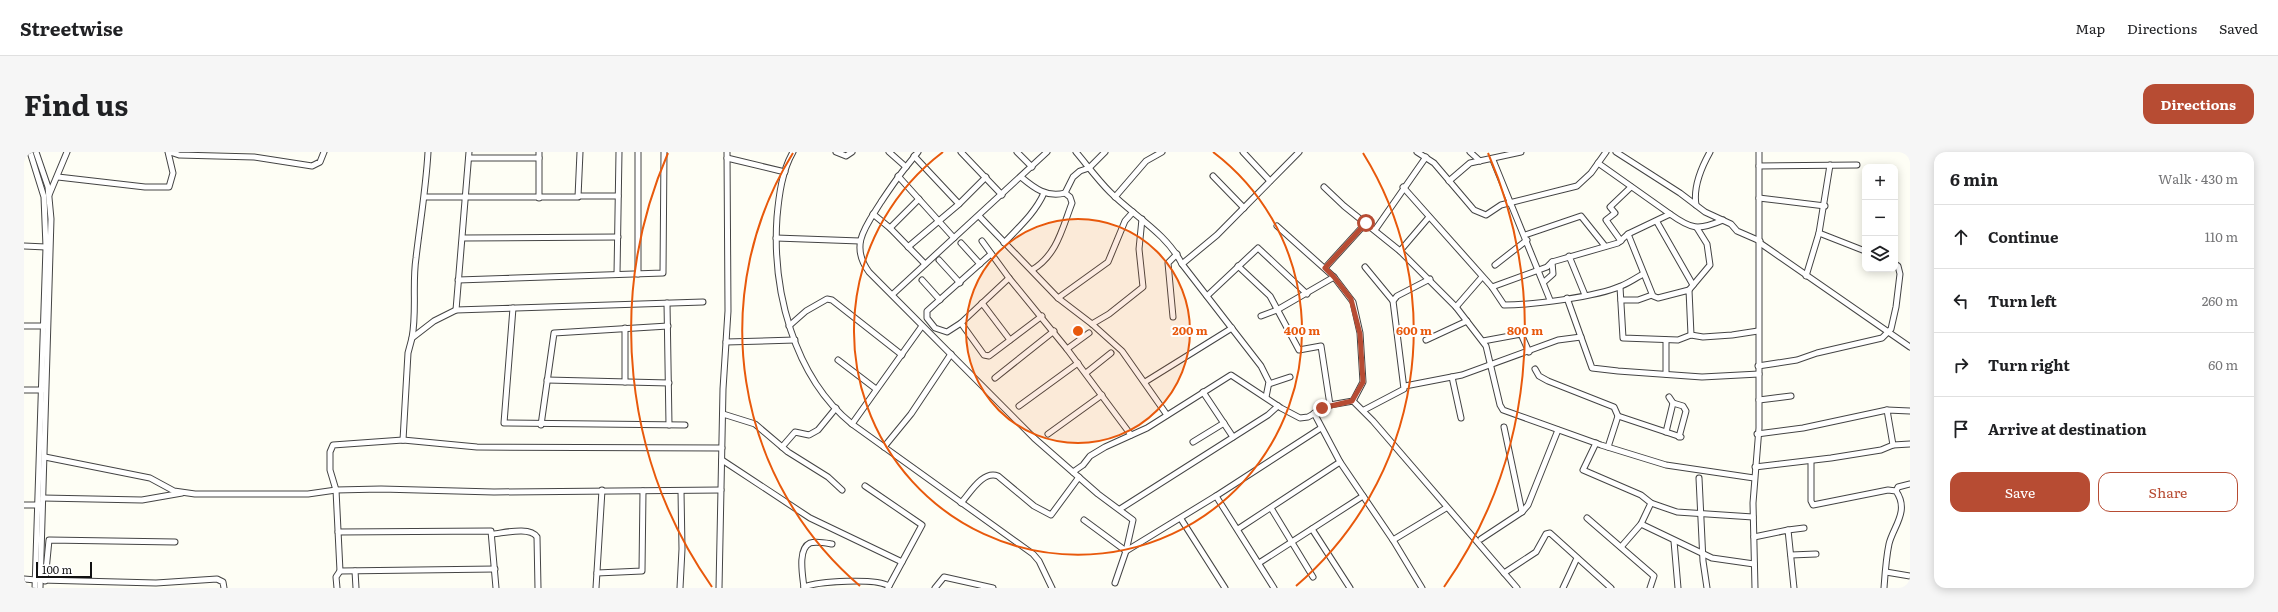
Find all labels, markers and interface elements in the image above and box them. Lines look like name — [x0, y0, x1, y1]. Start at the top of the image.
text: Streetwise — [20, 14, 123, 42]
text: Map — [2075, 18, 2105, 38]
text: Directions — [2127, 18, 2197, 38]
text: Saved — [2219, 18, 2258, 38]
text: Find us — [24, 83, 128, 125]
button: Directions — [2143, 84, 2254, 124]
map controls — [1862, 164, 1898, 272]
button: + — [1862, 164, 1898, 200]
text: 6 min — [1950, 166, 1998, 191]
text: Walk · 430 m — [2158, 169, 2238, 188]
button: − — [1862, 200, 1898, 236]
route start — [1357, 214, 1375, 232]
text: Continue — [1988, 225, 2058, 248]
icon: ahead — [1950, 226, 1972, 248]
text: 110 m — [2205, 227, 2238, 246]
button: layers — [1862, 236, 1898, 272]
text: Turn left — [1988, 289, 2057, 312]
icon: left — [1950, 290, 1972, 312]
text: 260 m — [2202, 291, 2238, 310]
text: 200 m — [1172, 321, 1208, 339]
text: 400 m — [1284, 321, 1320, 339]
text: 600 m — [1396, 321, 1432, 339]
text: 800 m — [1507, 321, 1543, 339]
centre of rings — [1071, 324, 1085, 338]
text: Turn right — [1988, 353, 2070, 376]
icon: right — [1950, 354, 1972, 376]
text: 60 m — [2208, 355, 2238, 374]
route end — [1313, 399, 1331, 417]
text: Arrive at destination — [1988, 417, 2147, 440]
icon: arrive — [1950, 418, 1972, 440]
button: Save — [1950, 472, 2090, 512]
button: Share — [2098, 472, 2238, 512]
scale bar — [36, 560, 92, 579]
text: 100 m — [42, 561, 72, 577]

